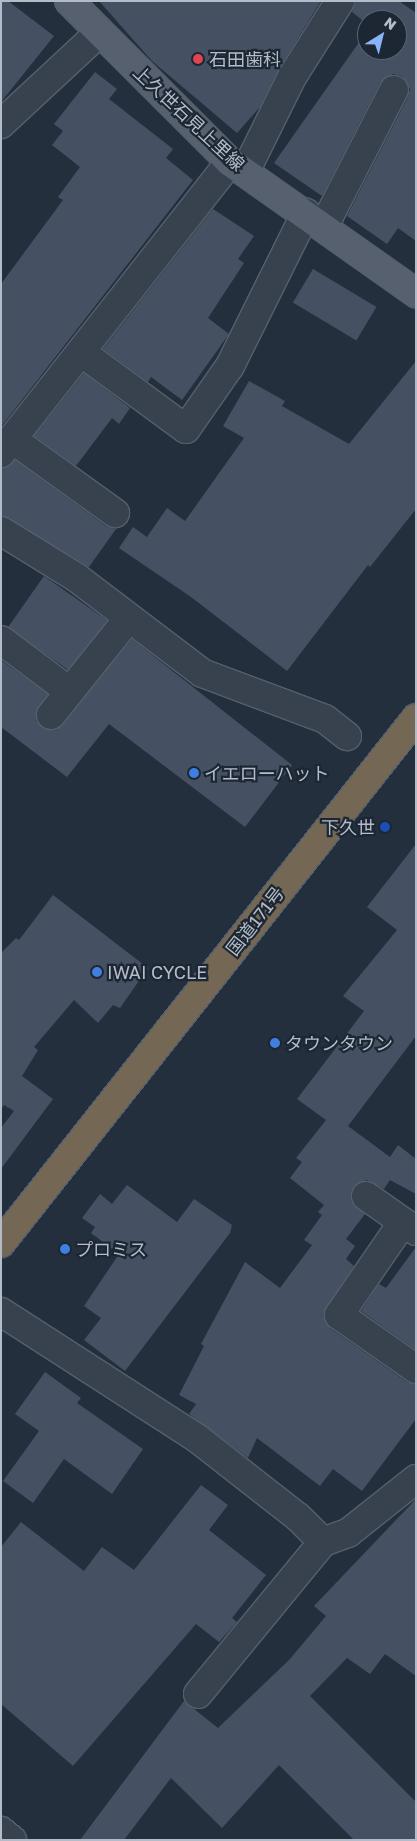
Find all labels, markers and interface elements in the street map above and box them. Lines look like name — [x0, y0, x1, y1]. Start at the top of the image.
north arrow — [357, 10, 407, 60]
text: N — [381, 13, 400, 33]
place label: 石田歯科 — [209, 48, 281, 70]
marker: 石田歯科 — [191, 52, 205, 66]
street label: 上久世石見上里線 — [129, 61, 249, 175]
place label: イエローハット — [204, 762, 330, 784]
marker: イエローハット — [188, 767, 200, 779]
place label: 下久世 — [321, 816, 375, 838]
marker: 下久世 — [379, 821, 391, 833]
street label: 国道171号 — [222, 882, 288, 960]
place label: IWAI CYCLE — [107, 961, 207, 983]
marker: IWAI CYCLE — [91, 966, 103, 978]
place label: タウンタウン — [285, 1032, 393, 1054]
marker: タウンタウン — [269, 1037, 281, 1049]
place label: プロミス — [75, 1238, 147, 1260]
marker: プロミス — [59, 1243, 71, 1255]

